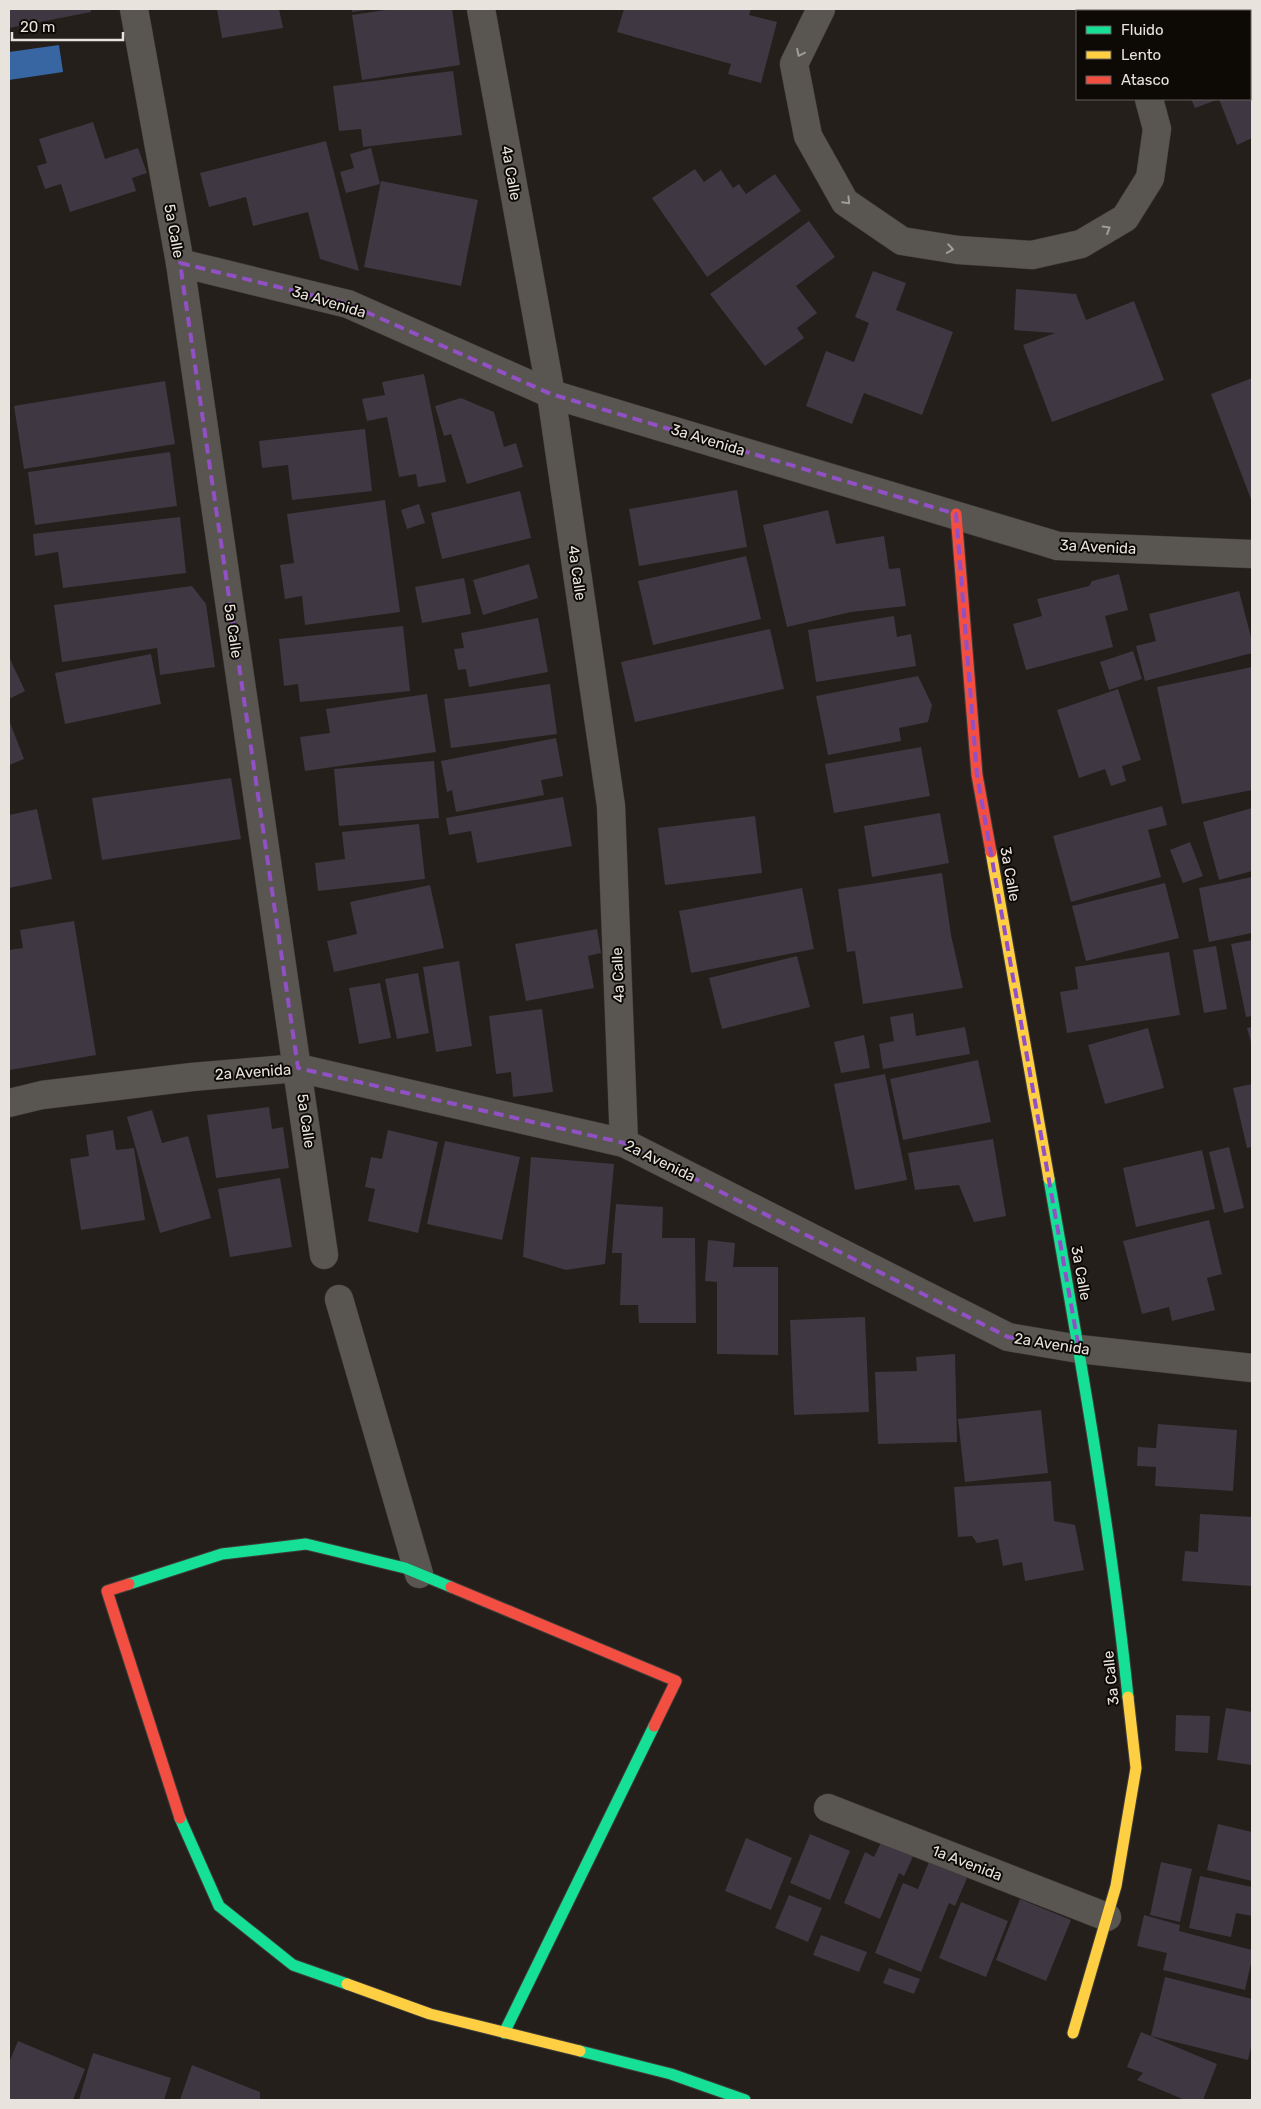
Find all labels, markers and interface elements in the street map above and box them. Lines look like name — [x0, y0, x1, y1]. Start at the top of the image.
scale bar — [12, 10, 124, 42]
legend — [1076, 10, 1251, 100]
text: 20 m — [20, 18, 55, 36]
text: Fluido — [1121, 21, 1164, 39]
text: Lento — [1121, 46, 1161, 64]
one-way arrow — [796, 47, 806, 56]
text: Atasco — [1121, 71, 1169, 89]
street label: 4a Calle — [497, 144, 525, 202]
one-way arrow — [841, 196, 850, 205]
street label: 5a Calle — [160, 202, 188, 260]
one-way arrow — [1101, 225, 1110, 235]
one-way arrow — [946, 243, 954, 254]
street label: 3a Avenida — [290, 282, 368, 322]
street label: 3a Avenida — [669, 420, 747, 460]
street label: 3a Avenida — [1059, 536, 1137, 558]
street label: 4a Calle — [564, 544, 590, 602]
street label: 5a Calle — [220, 603, 246, 659]
street label: 3a Calle — [996, 845, 1024, 903]
street label: 4a Calle — [608, 947, 628, 1003]
street label: 2a Avenida — [214, 1060, 292, 1084]
street label: 5a Calle — [293, 1093, 319, 1149]
street label: 2a Avenida — [622, 1136, 698, 1186]
street label: 3a Calle — [1067, 1244, 1095, 1302]
street label: 2a Avenida — [1013, 1329, 1091, 1359]
street label: 3a Calle — [1099, 1650, 1123, 1706]
street label: 1a Avenida — [929, 1841, 1005, 1885]

